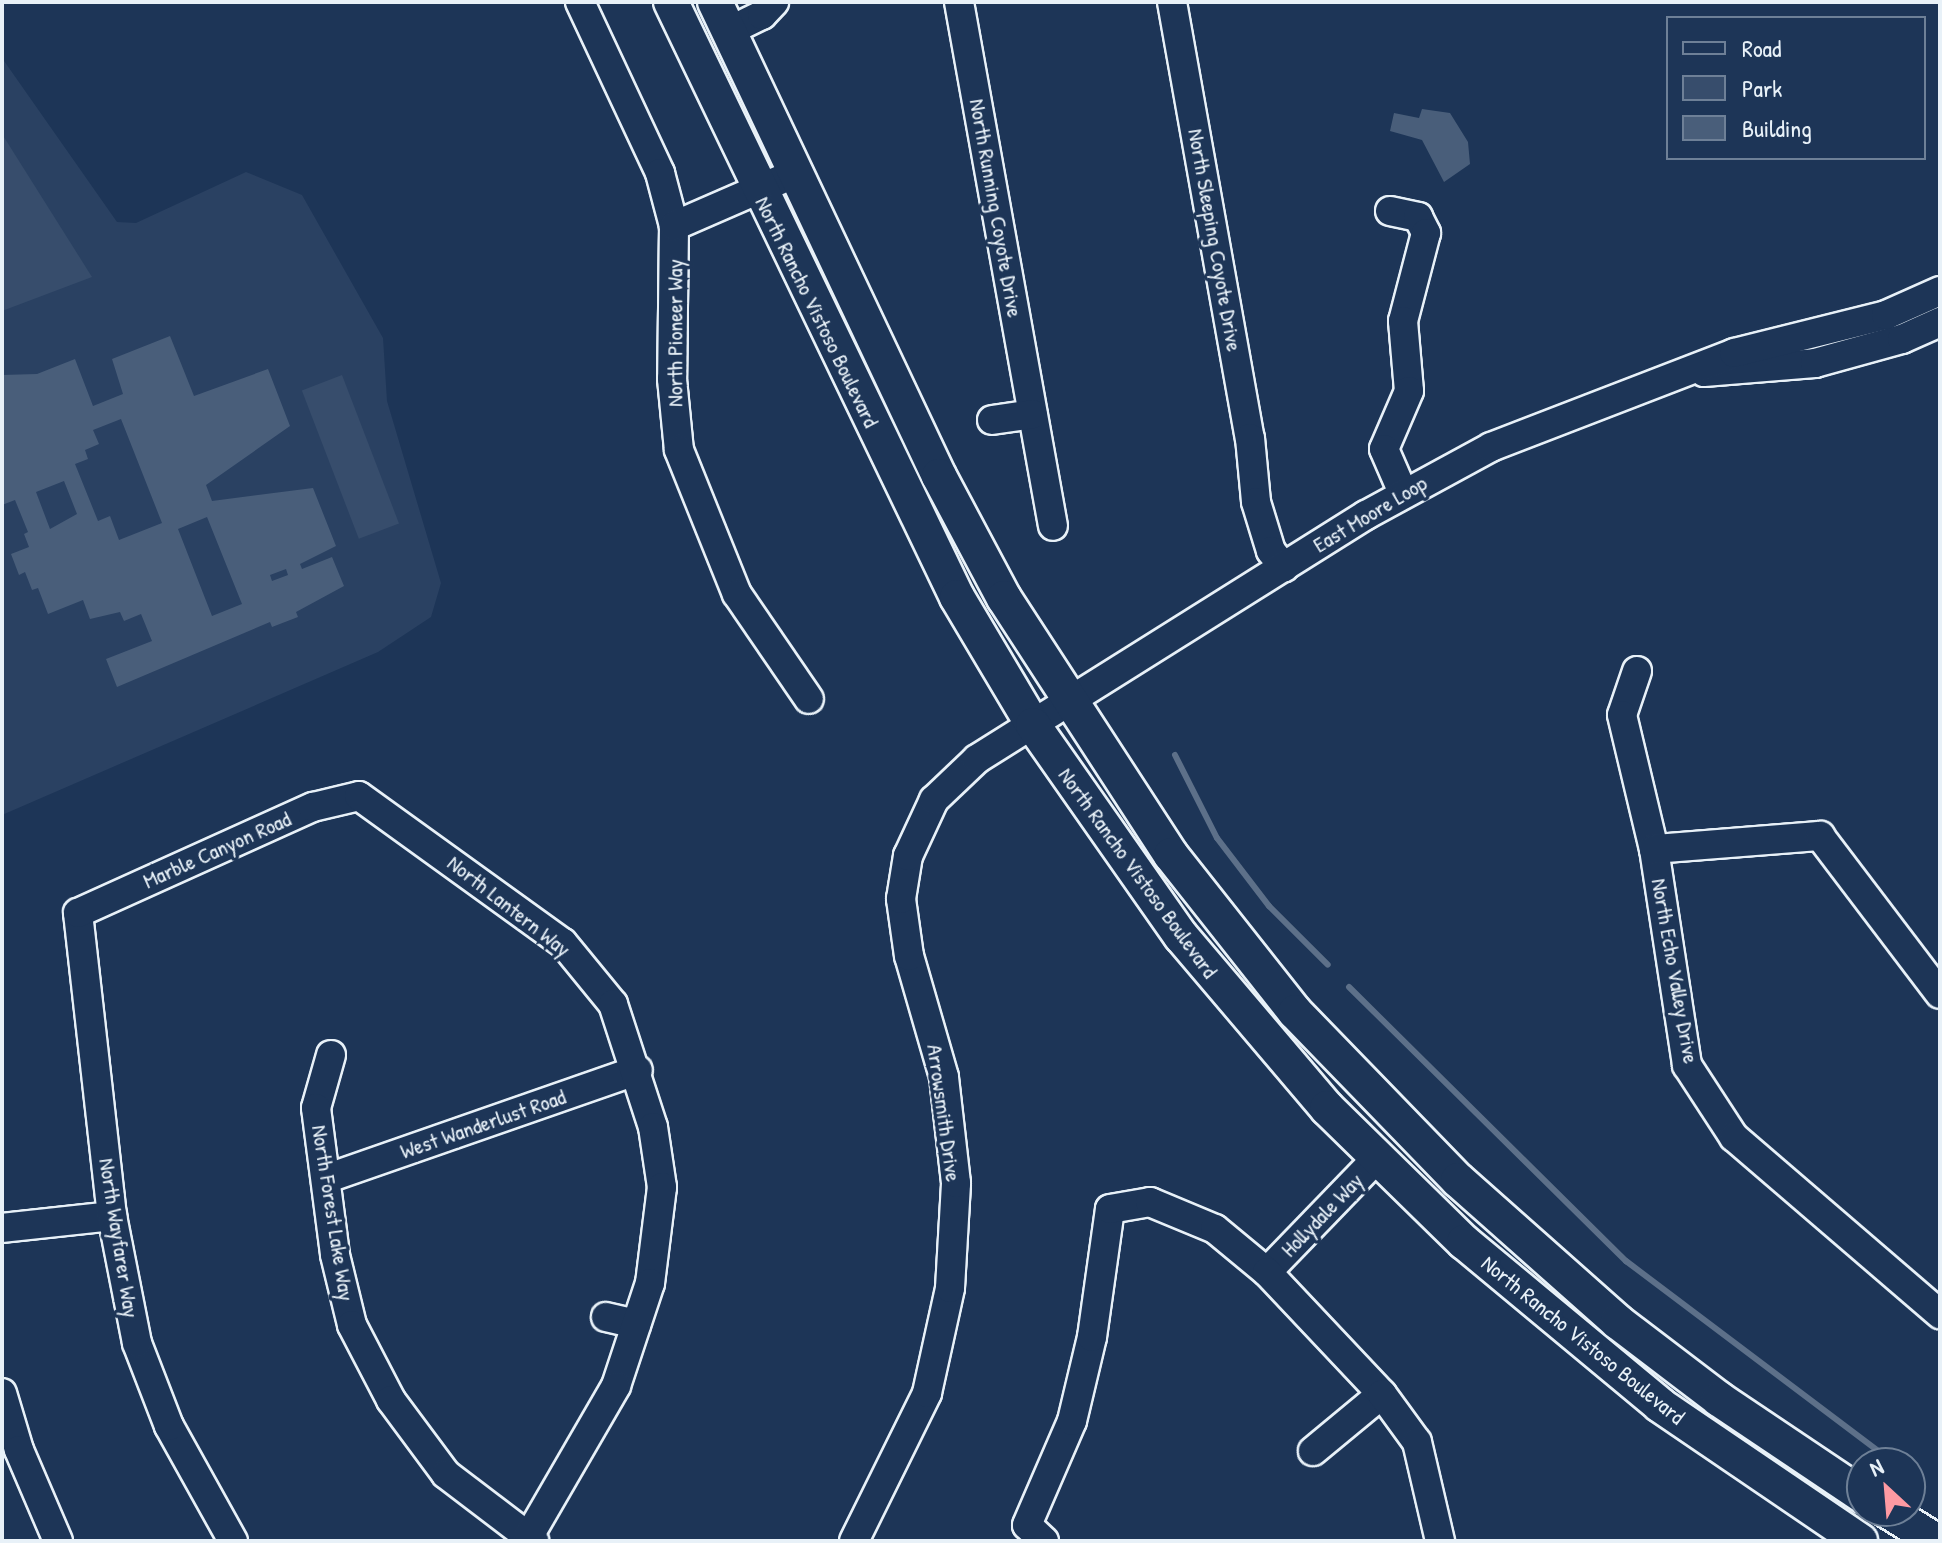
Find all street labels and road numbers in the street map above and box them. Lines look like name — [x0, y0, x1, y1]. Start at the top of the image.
street label: North Running Coyote Drive — [964, 97, 1028, 319]
street label: North Sleeping Coyote Drive — [1182, 127, 1248, 353]
street label: North Rancho Vistoso Boulevard — [750, 192, 884, 432]
street label: North Pioneer Way — [662, 259, 688, 407]
street label: East Moore Loop — [1308, 470, 1432, 558]
street label: North Rancho Vistoso Boulevard — [1053, 763, 1223, 983]
street label: Marble Canyon Road — [139, 806, 295, 894]
street label: North Lantern Way — [442, 850, 576, 962]
street label: North Echo Valley Drive — [1646, 876, 1704, 1066]
street label: Arrowsmith Drive — [921, 1043, 967, 1183]
street label: West Wanderlust Road — [397, 1083, 569, 1165]
street label: North Forest Lake Way — [306, 1123, 360, 1303]
street label: North Wayfarer Way — [93, 1156, 145, 1320]
street label: Hollydale Way — [1276, 1168, 1368, 1262]
street label: North Rancho Vistoso Boulevard — [1476, 1250, 1690, 1430]

